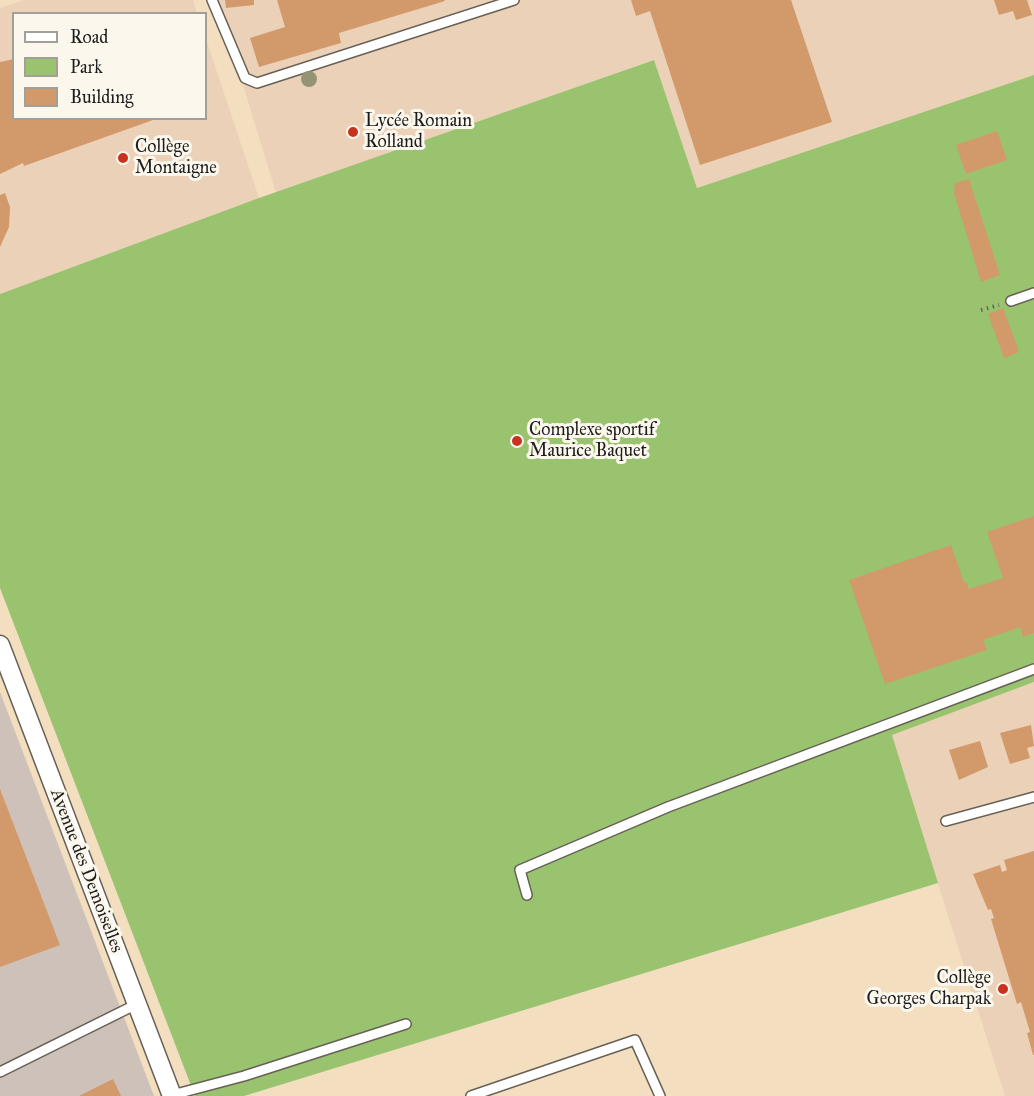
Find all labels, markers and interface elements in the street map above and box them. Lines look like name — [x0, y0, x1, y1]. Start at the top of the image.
legend — [12, 12, 207, 120]
text: Road — [70, 26, 108, 48]
text: Park — [70, 56, 103, 78]
text: Building — [70, 86, 133, 108]
place label: Lycée Romain Rolland — [365, 111, 472, 154]
marker: Lycée Romain Rolland — [346, 125, 360, 139]
place label: Collège Montaigne — [135, 137, 217, 180]
marker: Collège Montaigne — [116, 151, 130, 165]
place label: Complexe sportif Maurice Baquet — [529, 420, 655, 462]
marker: Complexe sportif Maurice Baquet — [510, 434, 524, 448]
street label: Avenue des Demoiselles — [45, 786, 127, 956]
place label: Collège Georges Charpak — [867, 968, 991, 1010]
marker: Collège Georges Charpak — [996, 982, 1010, 996]

